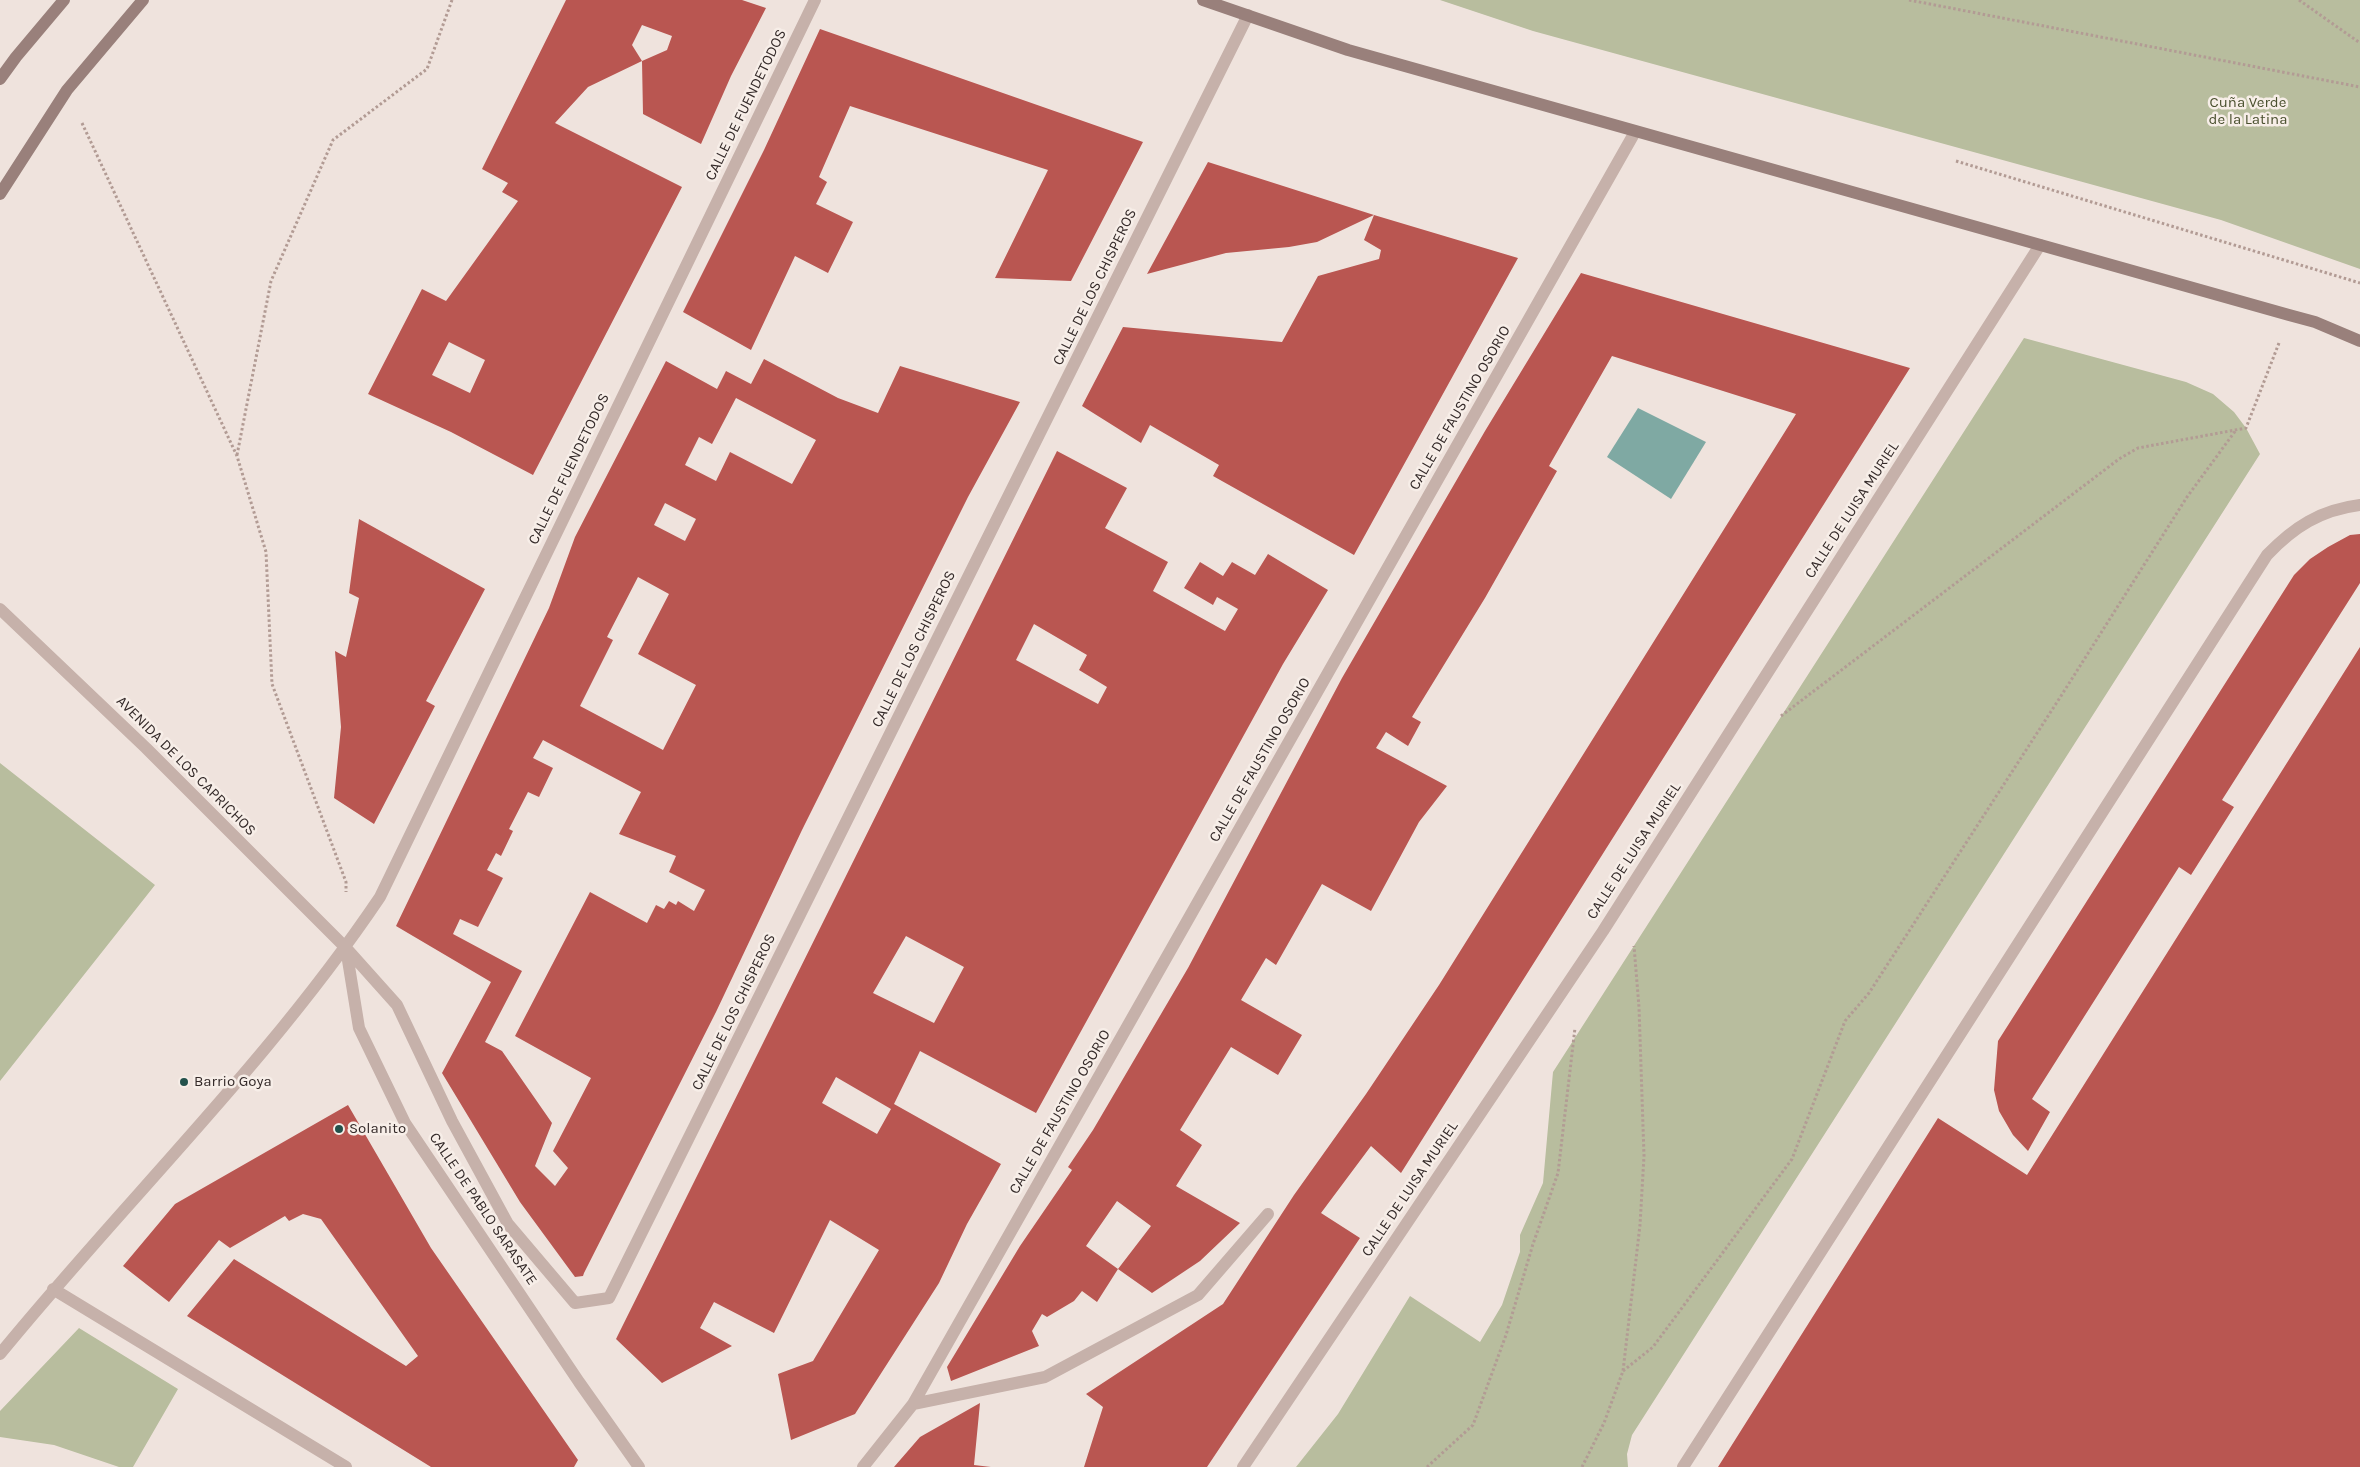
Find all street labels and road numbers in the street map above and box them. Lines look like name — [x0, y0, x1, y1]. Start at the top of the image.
street label: CALLE DE FUENDETODOS — [701, 26, 791, 184]
street label: CALLE DE LOS CHISPEROS — [1049, 206, 1141, 368]
street label: CALLE DE FAUSTINO OSORIO — [1405, 323, 1515, 493]
street label: CALLE DE FUENDETODOS — [524, 390, 614, 548]
street label: CALLE DE LUISA MURIEL — [1801, 438, 1903, 582]
street label: CALLE DE LOS CHISPEROS — [868, 568, 960, 730]
street label: CALLE DE FAUSTINO OSORIO — [1205, 675, 1315, 845]
street label: AVENIDA DE LOS CAPRICHOS — [112, 692, 260, 840]
street label: CALLE DE LUISA MURIEL — [1583, 779, 1685, 923]
street label: CALLE DE LOS CHISPEROS — [688, 931, 780, 1093]
street label: CALLE DE FAUSTINO OSORIO — [1005, 1027, 1115, 1197]
street label: CALLE DE LUISA MURIEL — [1358, 1118, 1462, 1260]
street label: CALLE DE PABLO SARASATE — [425, 1129, 541, 1289]

